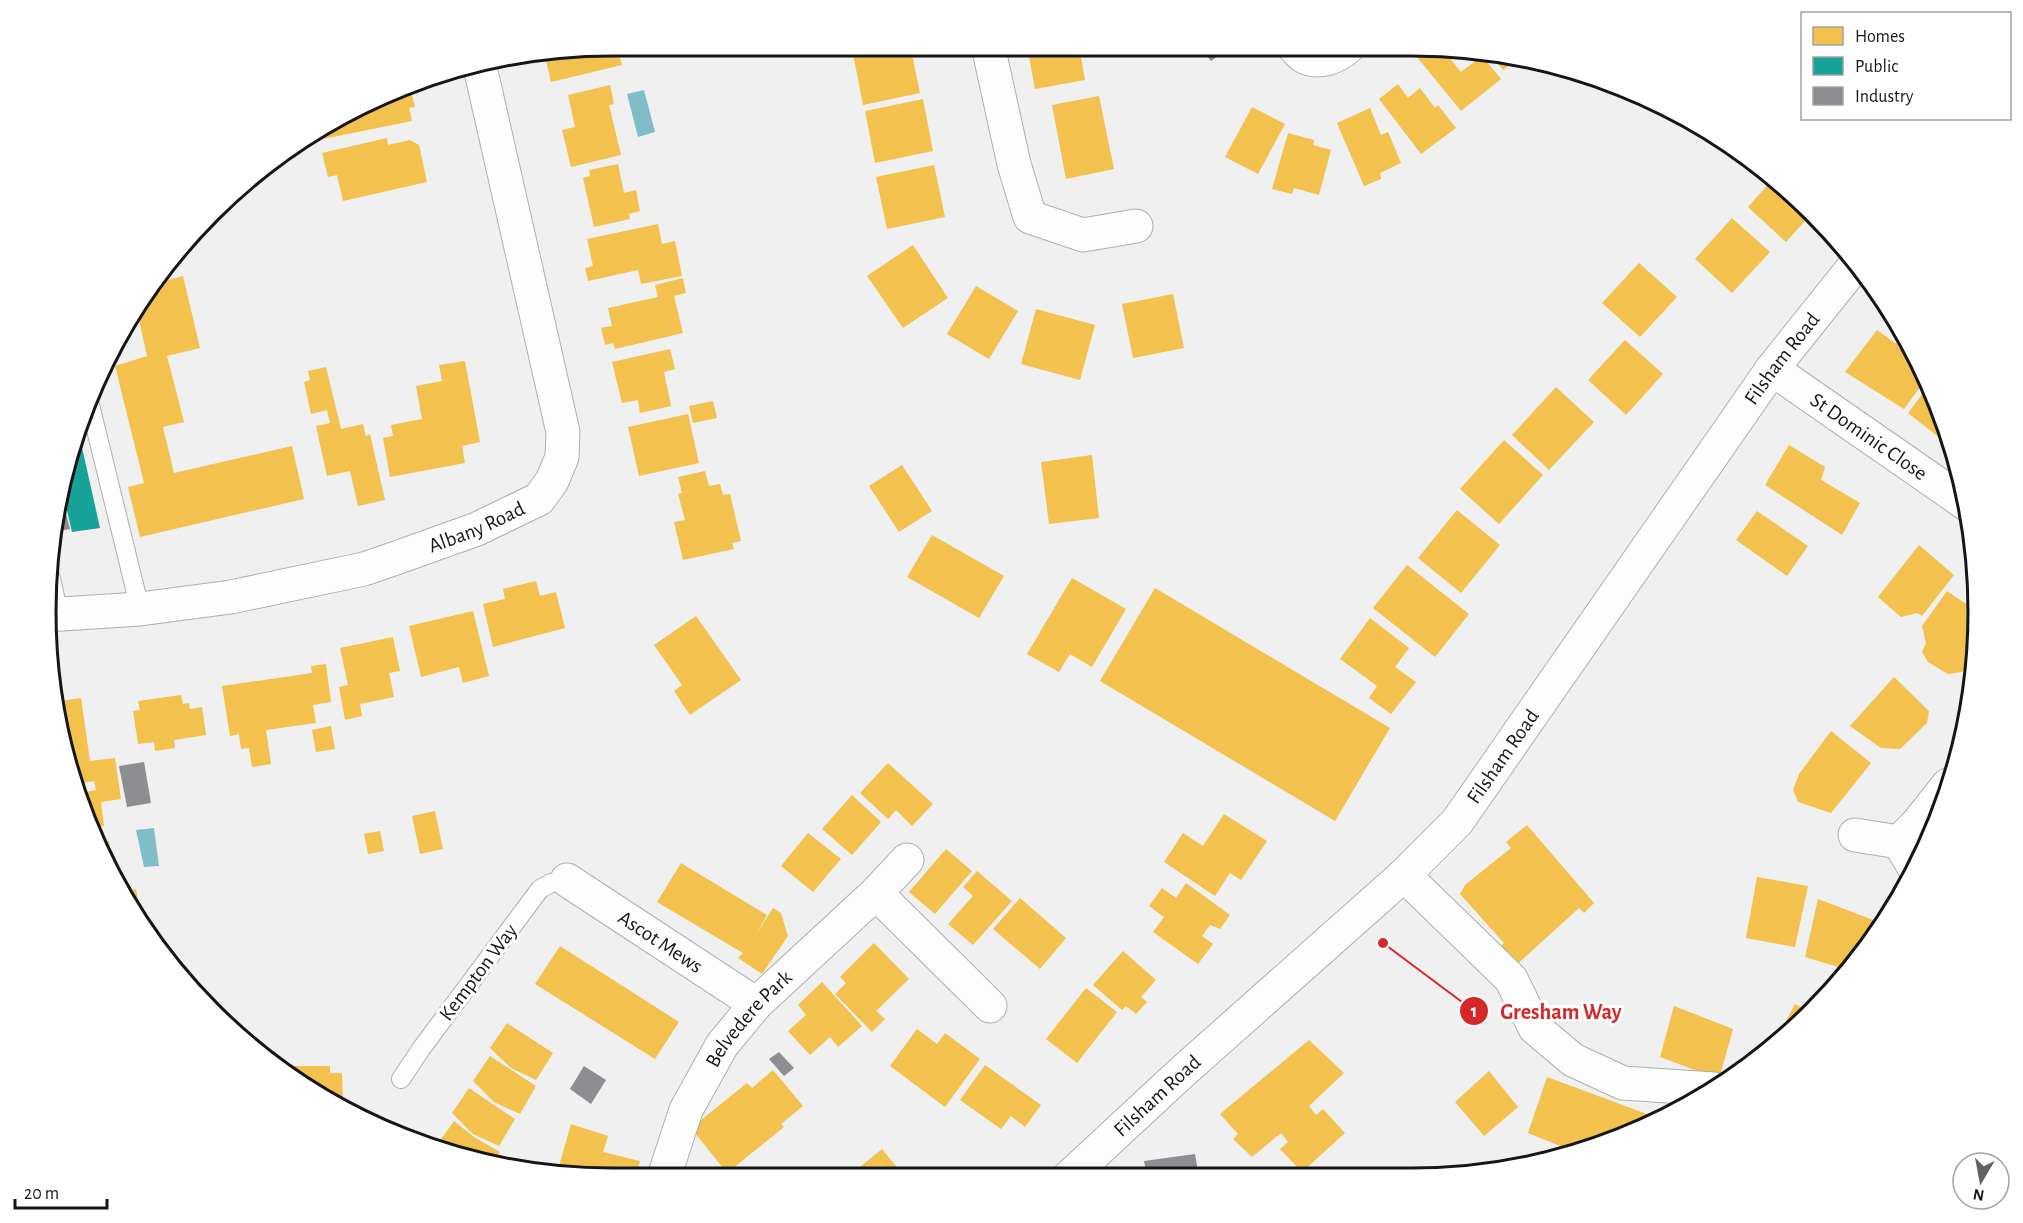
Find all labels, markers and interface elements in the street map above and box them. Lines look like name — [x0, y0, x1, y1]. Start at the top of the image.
legend — [1801, 12, 2011, 120]
text: Homes — [1855, 28, 1905, 46]
text: Public — [1855, 58, 1898, 76]
text: Industry — [1855, 88, 1914, 106]
street label: Filsham Road — [1741, 309, 1824, 409]
street label: St Dominic Close — [1806, 389, 1931, 484]
street label: Albany Road — [426, 498, 528, 557]
street label: Filsham Road — [1463, 705, 1543, 808]
street label: Ascot Mews — [614, 907, 706, 977]
street label: Kempton Way — [435, 920, 521, 1025]
street label: Belvedere Park — [702, 966, 796, 1071]
callout: Gresham Way — [1459, 991, 1634, 1031]
text: Gresham Way — [1500, 1001, 1622, 1024]
text: 1 — [1471, 1003, 1477, 1021]
street label: Filsham Road — [1110, 1051, 1205, 1141]
north arrow — [1951, 1151, 2011, 1211]
scale bar — [15, 1172, 106, 1210]
text: 20 m — [24, 1185, 59, 1203]
text: N — [1972, 1186, 1985, 1204]

